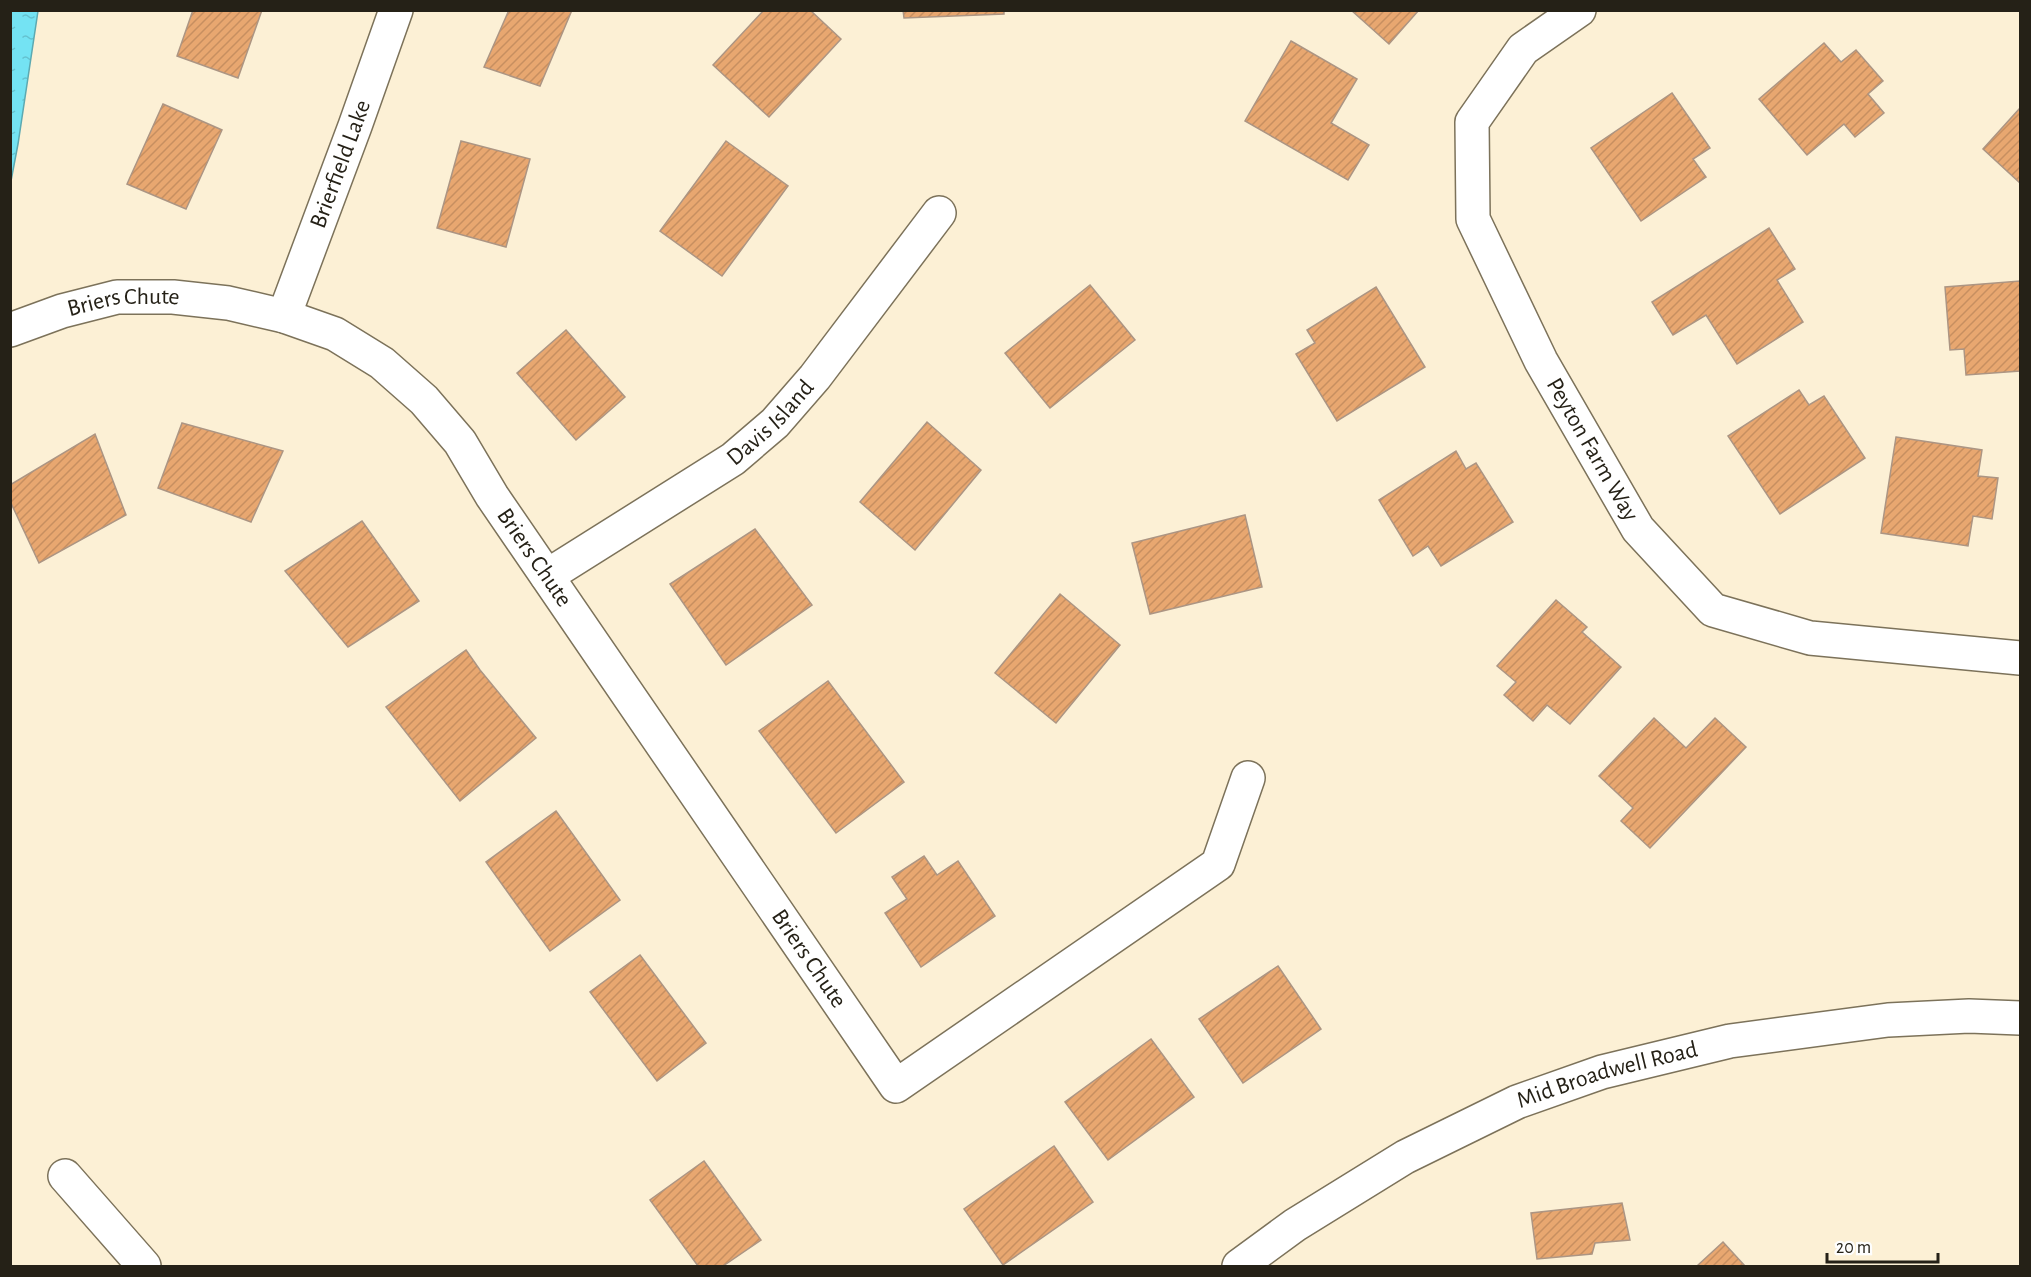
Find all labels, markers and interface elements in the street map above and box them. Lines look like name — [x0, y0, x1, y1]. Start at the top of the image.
street label: Brierfield Lake — [306, 97, 375, 231]
street label: Briers Chute — [65, 285, 181, 321]
street label: Peyton Farm Way — [1542, 374, 1643, 525]
street label: Davis Island — [723, 375, 819, 470]
street label: Briers Chute — [492, 504, 576, 611]
street label: Briers Chute — [767, 905, 851, 1012]
street label: Mid Broadwell Road — [1514, 1037, 1700, 1113]
scale bar — [1827, 1226, 1938, 1264]
text: 20 m — [1836, 1239, 1871, 1257]

